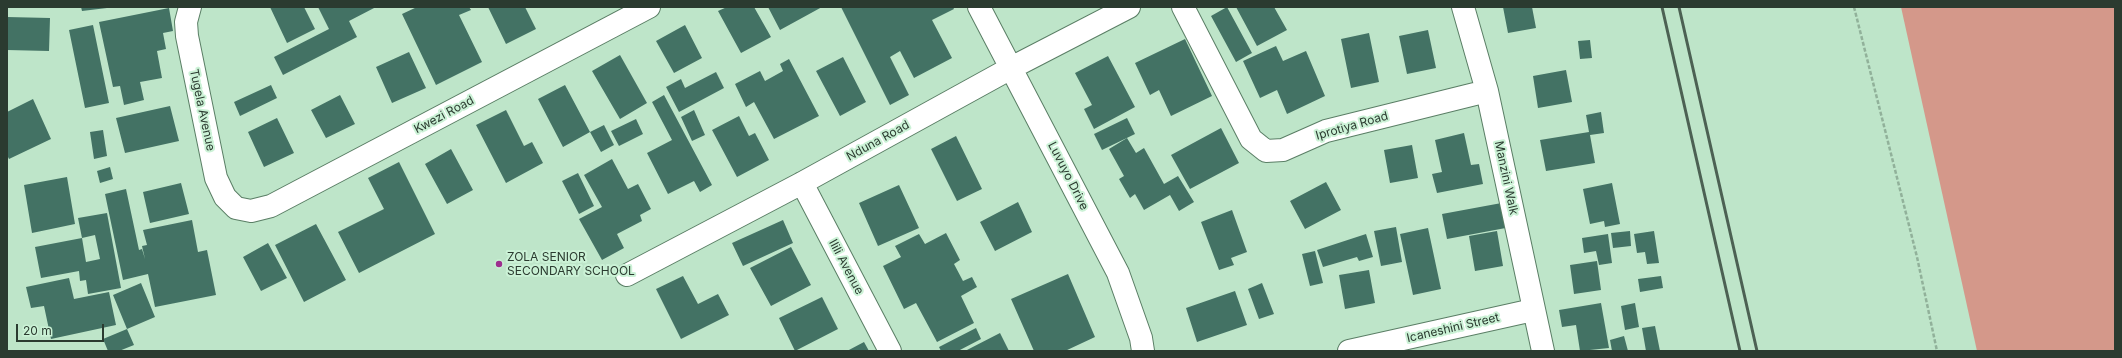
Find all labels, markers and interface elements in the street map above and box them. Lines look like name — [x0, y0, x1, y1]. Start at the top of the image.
street label: Tugela Avenue — [186, 68, 218, 152]
street label: Kwezi Road — [412, 93, 476, 137]
street label: Iprotiya Road — [1314, 109, 1390, 143]
street label: Nduna Road — [844, 118, 912, 164]
street label: Luvuyo Drive — [1045, 140, 1091, 212]
street label: Manzini Walk — [1491, 140, 1521, 216]
street label: Ilili Avenue — [825, 237, 867, 297]
place label: ZOLA SENIOR SECONDARY SCHOOL — [507, 250, 635, 278]
marker: ZOLA SENIOR SECONDARY SCHOOL — [494, 259, 504, 269]
street label: Icaneshini Street — [1405, 310, 1501, 346]
scale bar — [18, 316, 106, 342]
text: 20 m — [23, 323, 52, 338]

